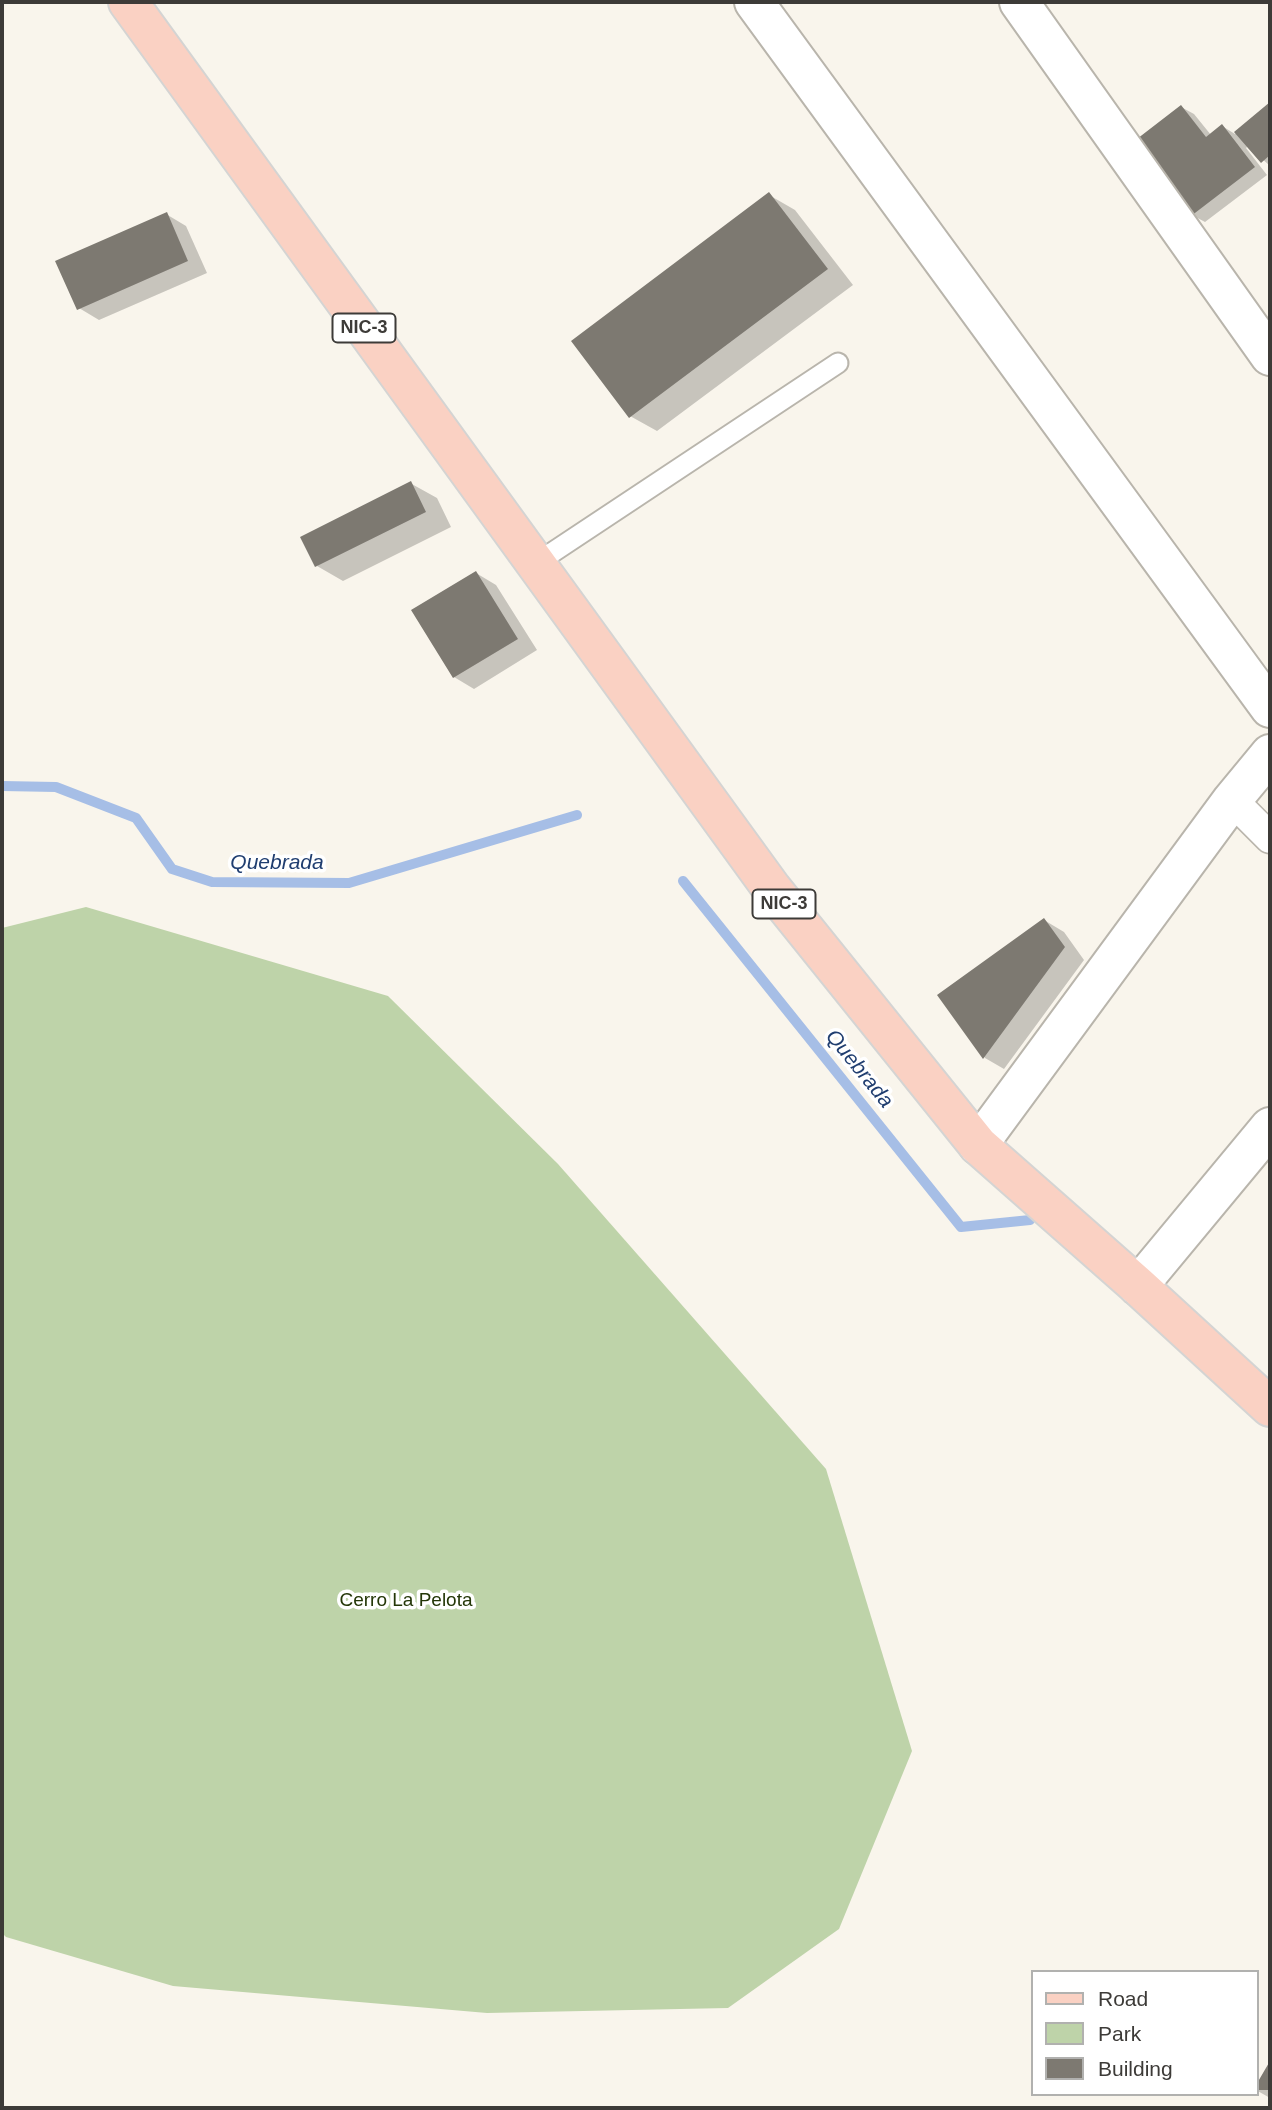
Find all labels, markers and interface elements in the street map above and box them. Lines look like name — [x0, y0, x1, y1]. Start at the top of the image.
road number: NIC-3 — [332, 314, 396, 342]
water label: Quebrada — [230, 850, 324, 876]
road number: NIC-3 — [752, 890, 816, 918]
water label: Quebrada — [820, 1025, 898, 1113]
park label: Cerro La Pelota — [339, 1590, 473, 1612]
legend — [1030, 1970, 1258, 2096]
text: Road — [1098, 1987, 1148, 2010]
text: Park — [1098, 2022, 1141, 2045]
text: Building — [1098, 2057, 1173, 2080]

